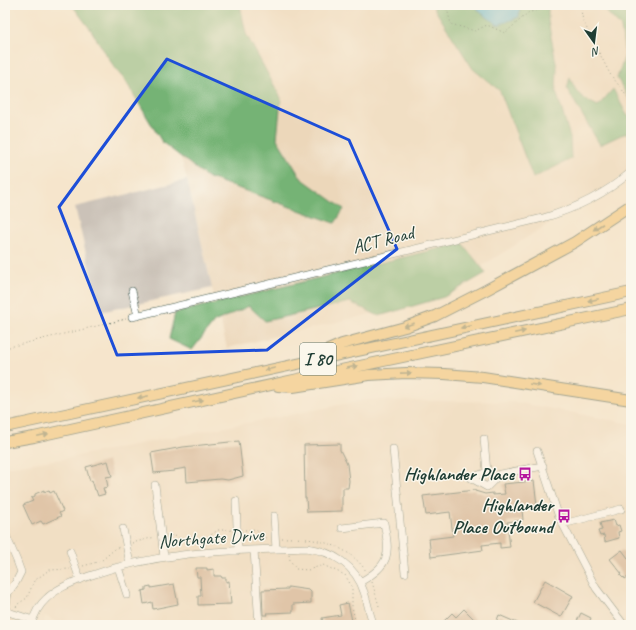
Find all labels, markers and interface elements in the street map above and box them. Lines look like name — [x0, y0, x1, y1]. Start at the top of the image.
north arrow — [574, 22, 614, 62]
text: N — [589, 44, 601, 60]
street label: ACT Road — [350, 220, 420, 259]
one-way arrow — [592, 223, 604, 230]
one-way arrow — [587, 297, 599, 303]
one-way arrow — [402, 322, 414, 328]
one-way arrow — [460, 325, 472, 331]
one-way arrow — [514, 328, 526, 334]
road number: I 80 — [300, 343, 336, 375]
one-way arrow — [346, 364, 358, 370]
one-way arrow — [264, 367, 276, 373]
one-way arrow — [400, 370, 413, 376]
one-way arrow — [529, 382, 541, 388]
one-way arrow — [137, 395, 149, 401]
one-way arrow — [191, 397, 204, 403]
one-way arrow — [37, 431, 49, 437]
place label: Highlander Place — [404, 462, 516, 486]
bus stop icon: Highlander Place — [517, 466, 533, 482]
place label: Highlander Place Outbound — [453, 493, 556, 539]
bus stop icon: Highlander Place Outbound — [556, 508, 572, 524]
street label: Northgate Drive — [158, 522, 266, 554]

